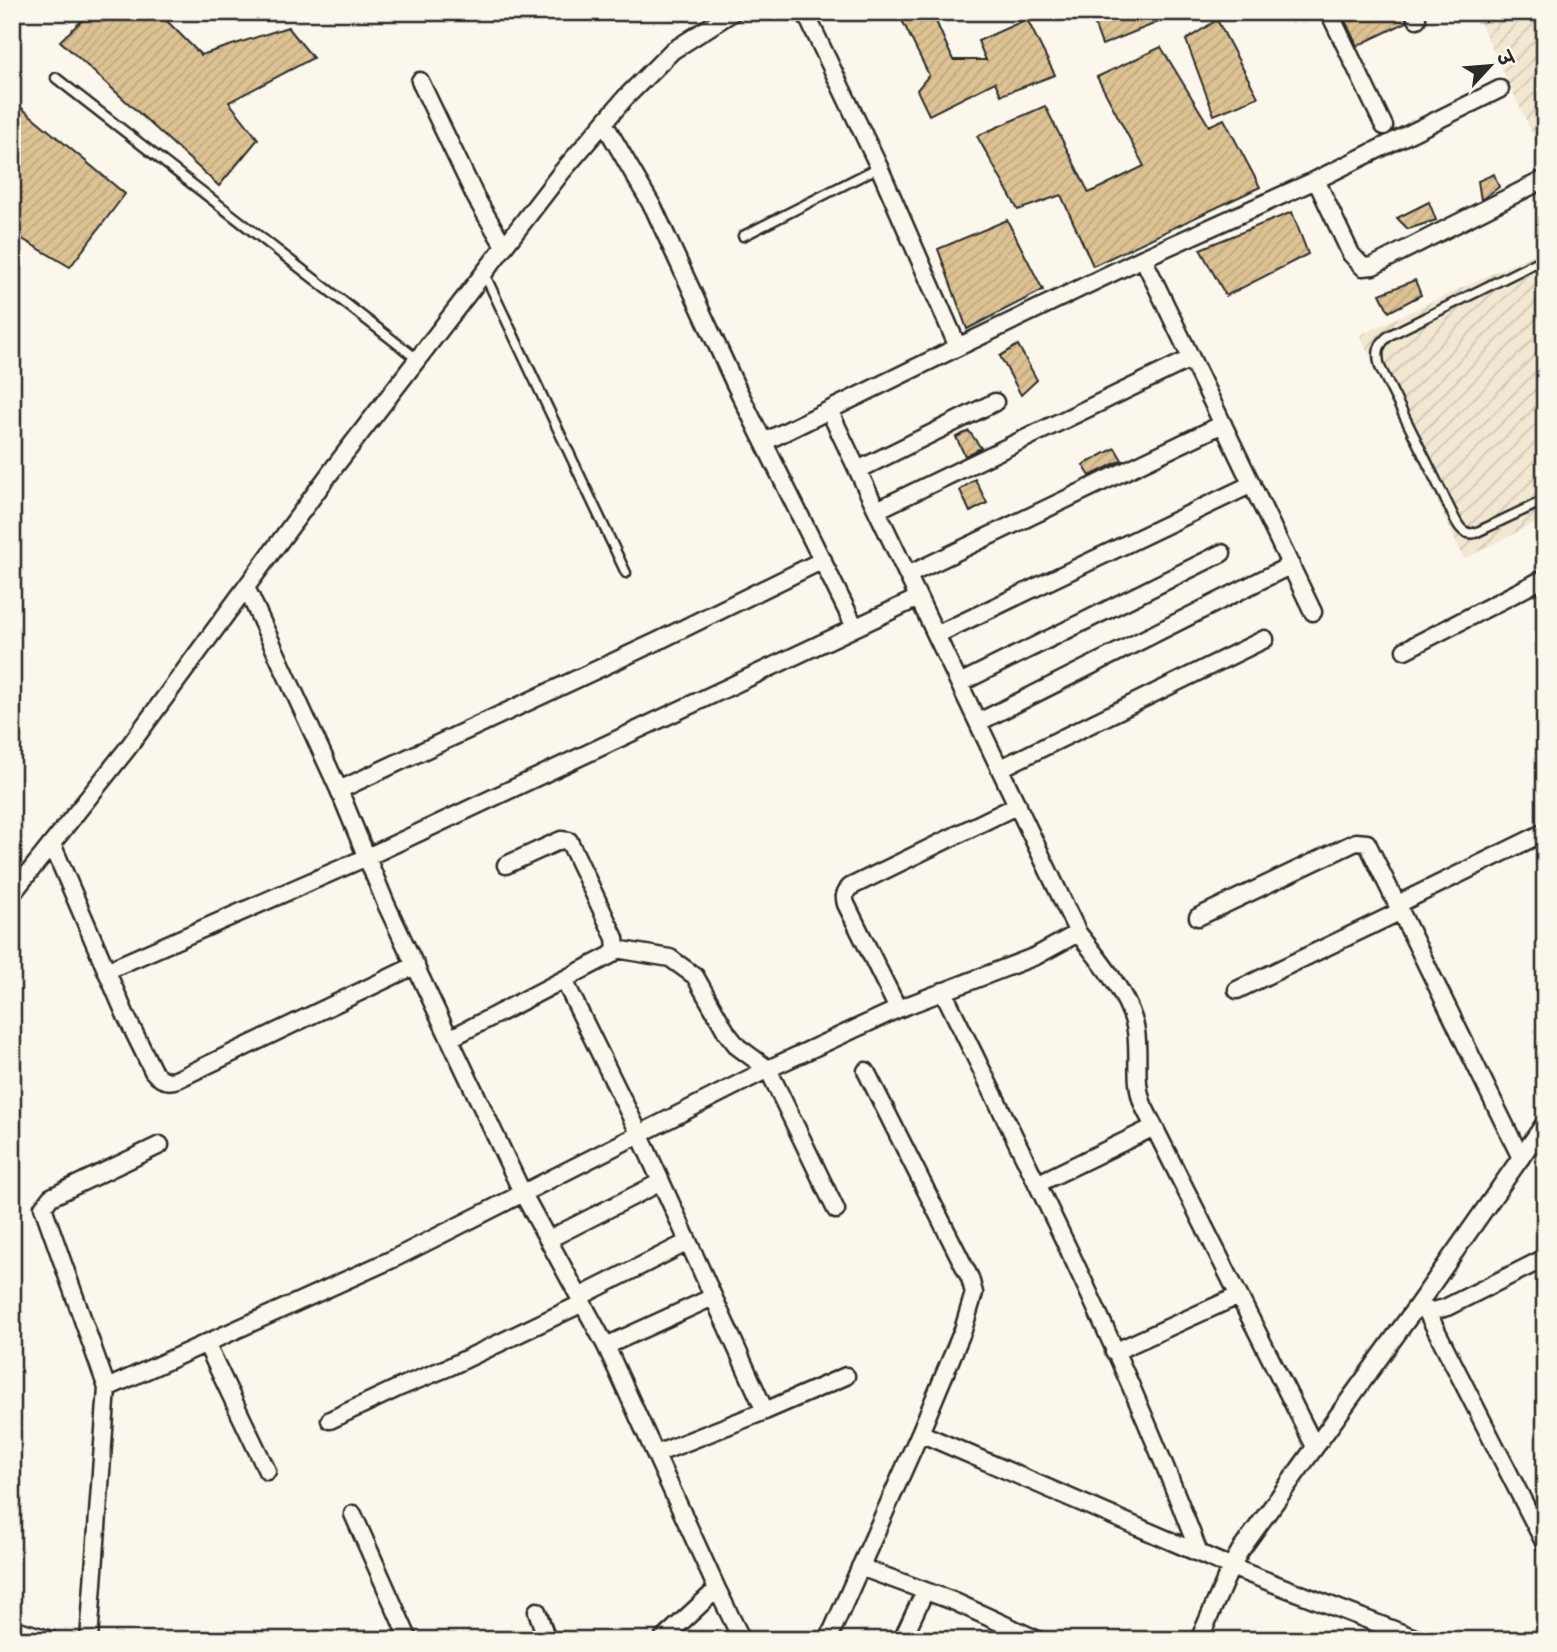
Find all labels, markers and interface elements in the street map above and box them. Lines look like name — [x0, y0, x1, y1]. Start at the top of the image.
north arrow — [1456, 32, 1526, 102]
text: उ — [1490, 46, 1520, 72]

